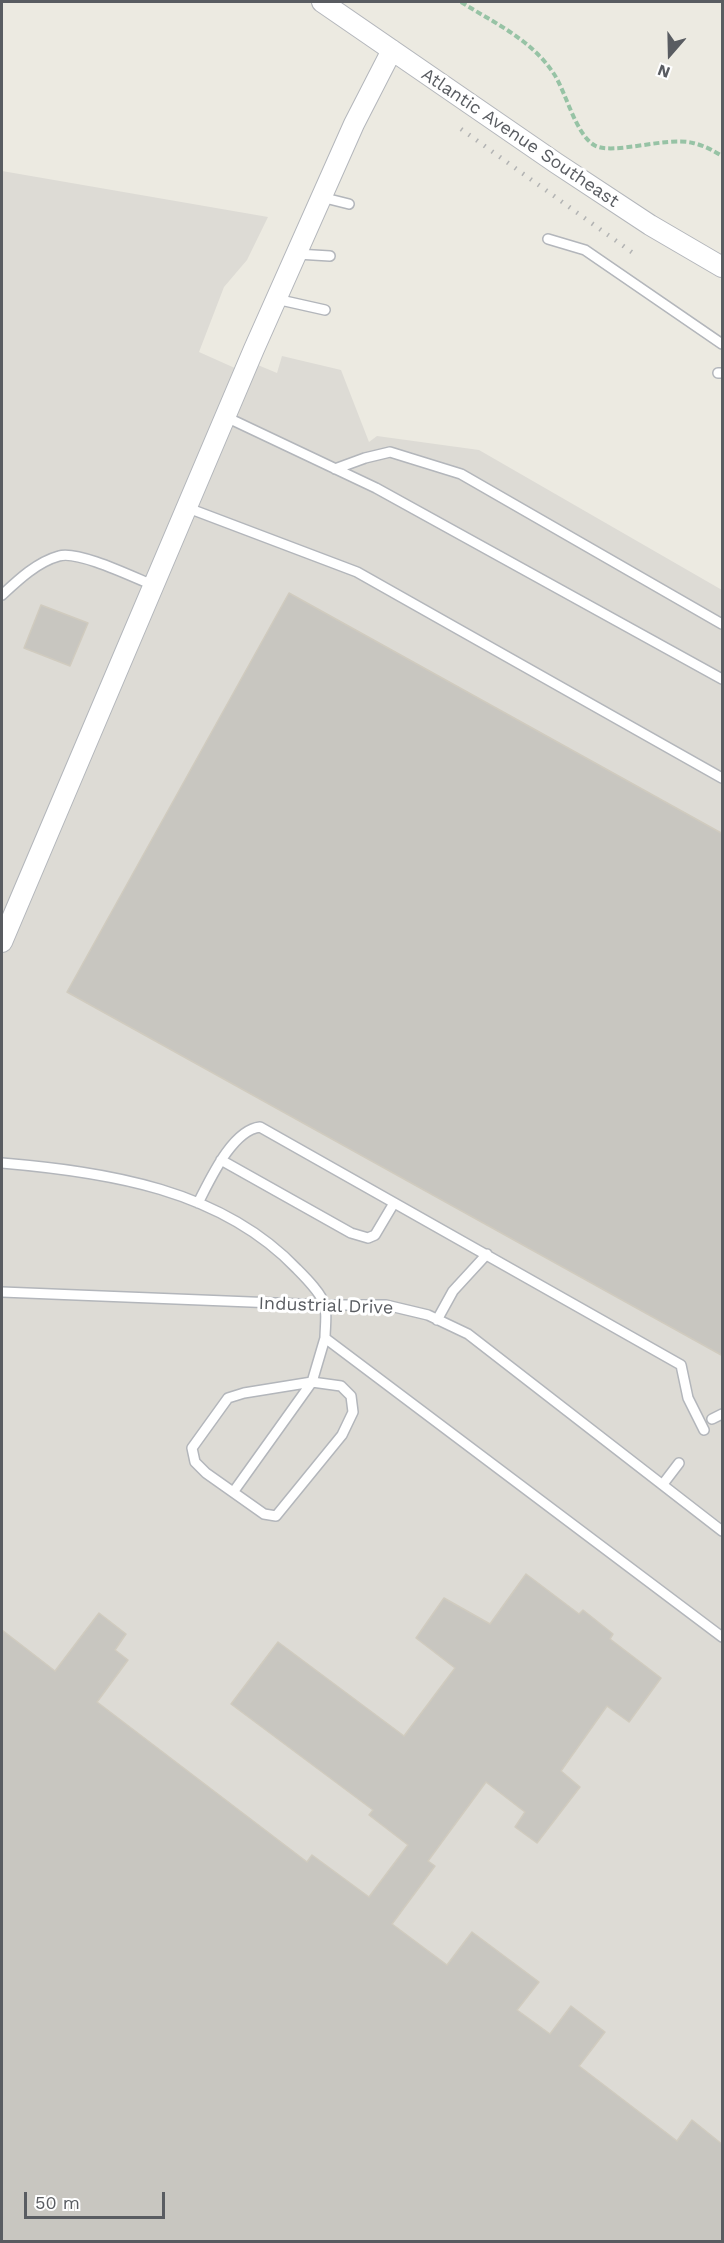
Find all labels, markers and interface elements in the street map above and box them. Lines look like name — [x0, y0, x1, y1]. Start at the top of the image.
north arrow — [640, 24, 700, 84]
text: N — [655, 60, 673, 82]
street label: Atlantic Avenue Southeast — [417, 64, 623, 212]
street label: Industrial Drive — [258, 1293, 394, 1319]
scale bar — [27, 2180, 168, 2218]
text: 50 m — [35, 2192, 80, 2213]

